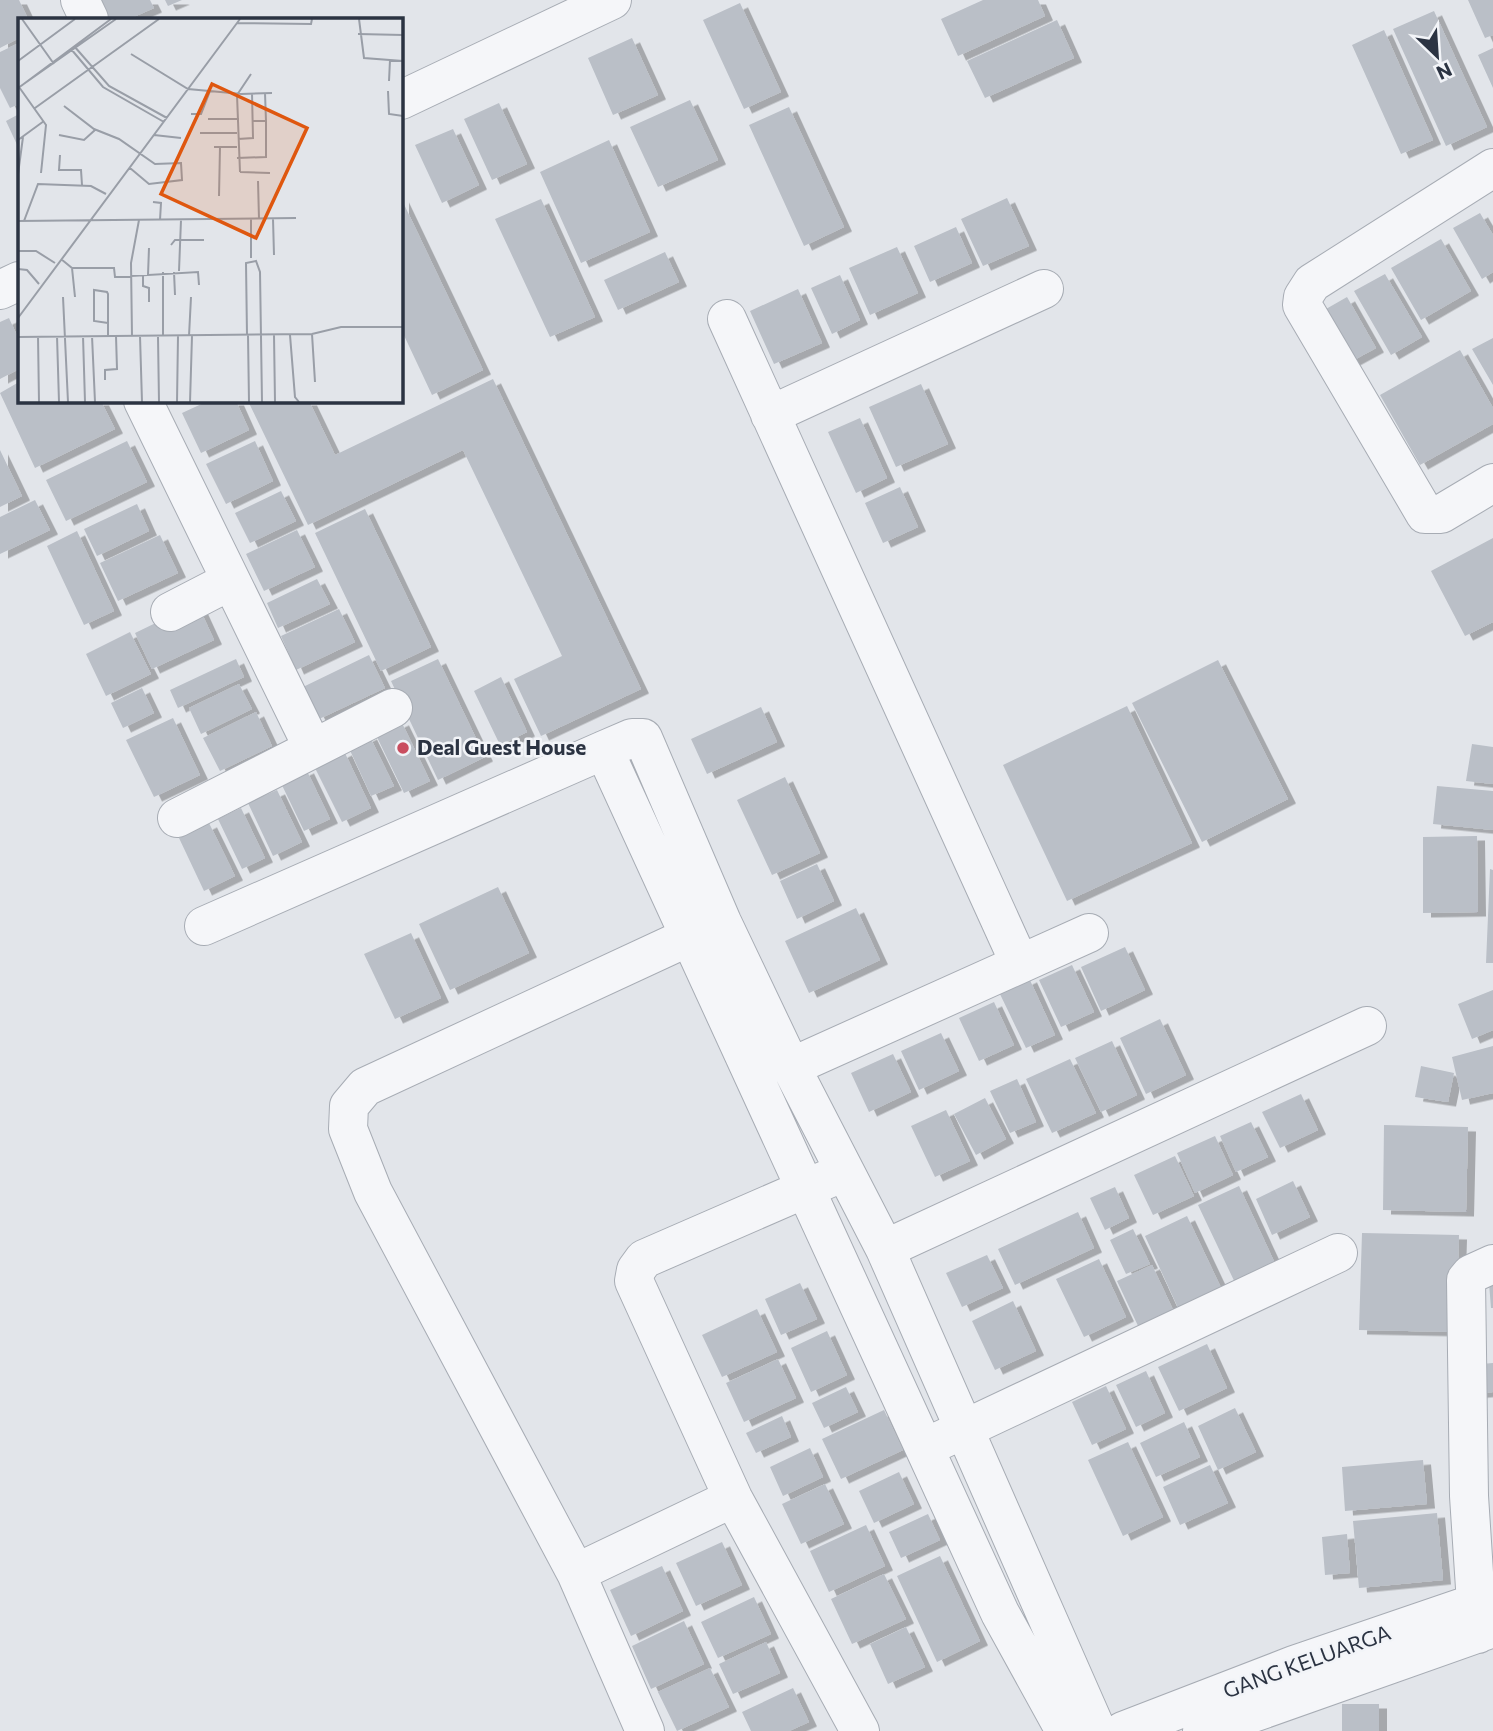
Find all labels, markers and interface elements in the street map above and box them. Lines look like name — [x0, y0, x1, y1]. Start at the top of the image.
inset map — [18, 18, 402, 402]
north arrow — [1402, 21, 1472, 91]
text: N — [1433, 58, 1456, 85]
place label: Deal Guest House — [417, 734, 586, 759]
marker: Deal Guest House — [395, 740, 411, 756]
street label: GANG KELUARGA — [1219, 1619, 1394, 1702]

